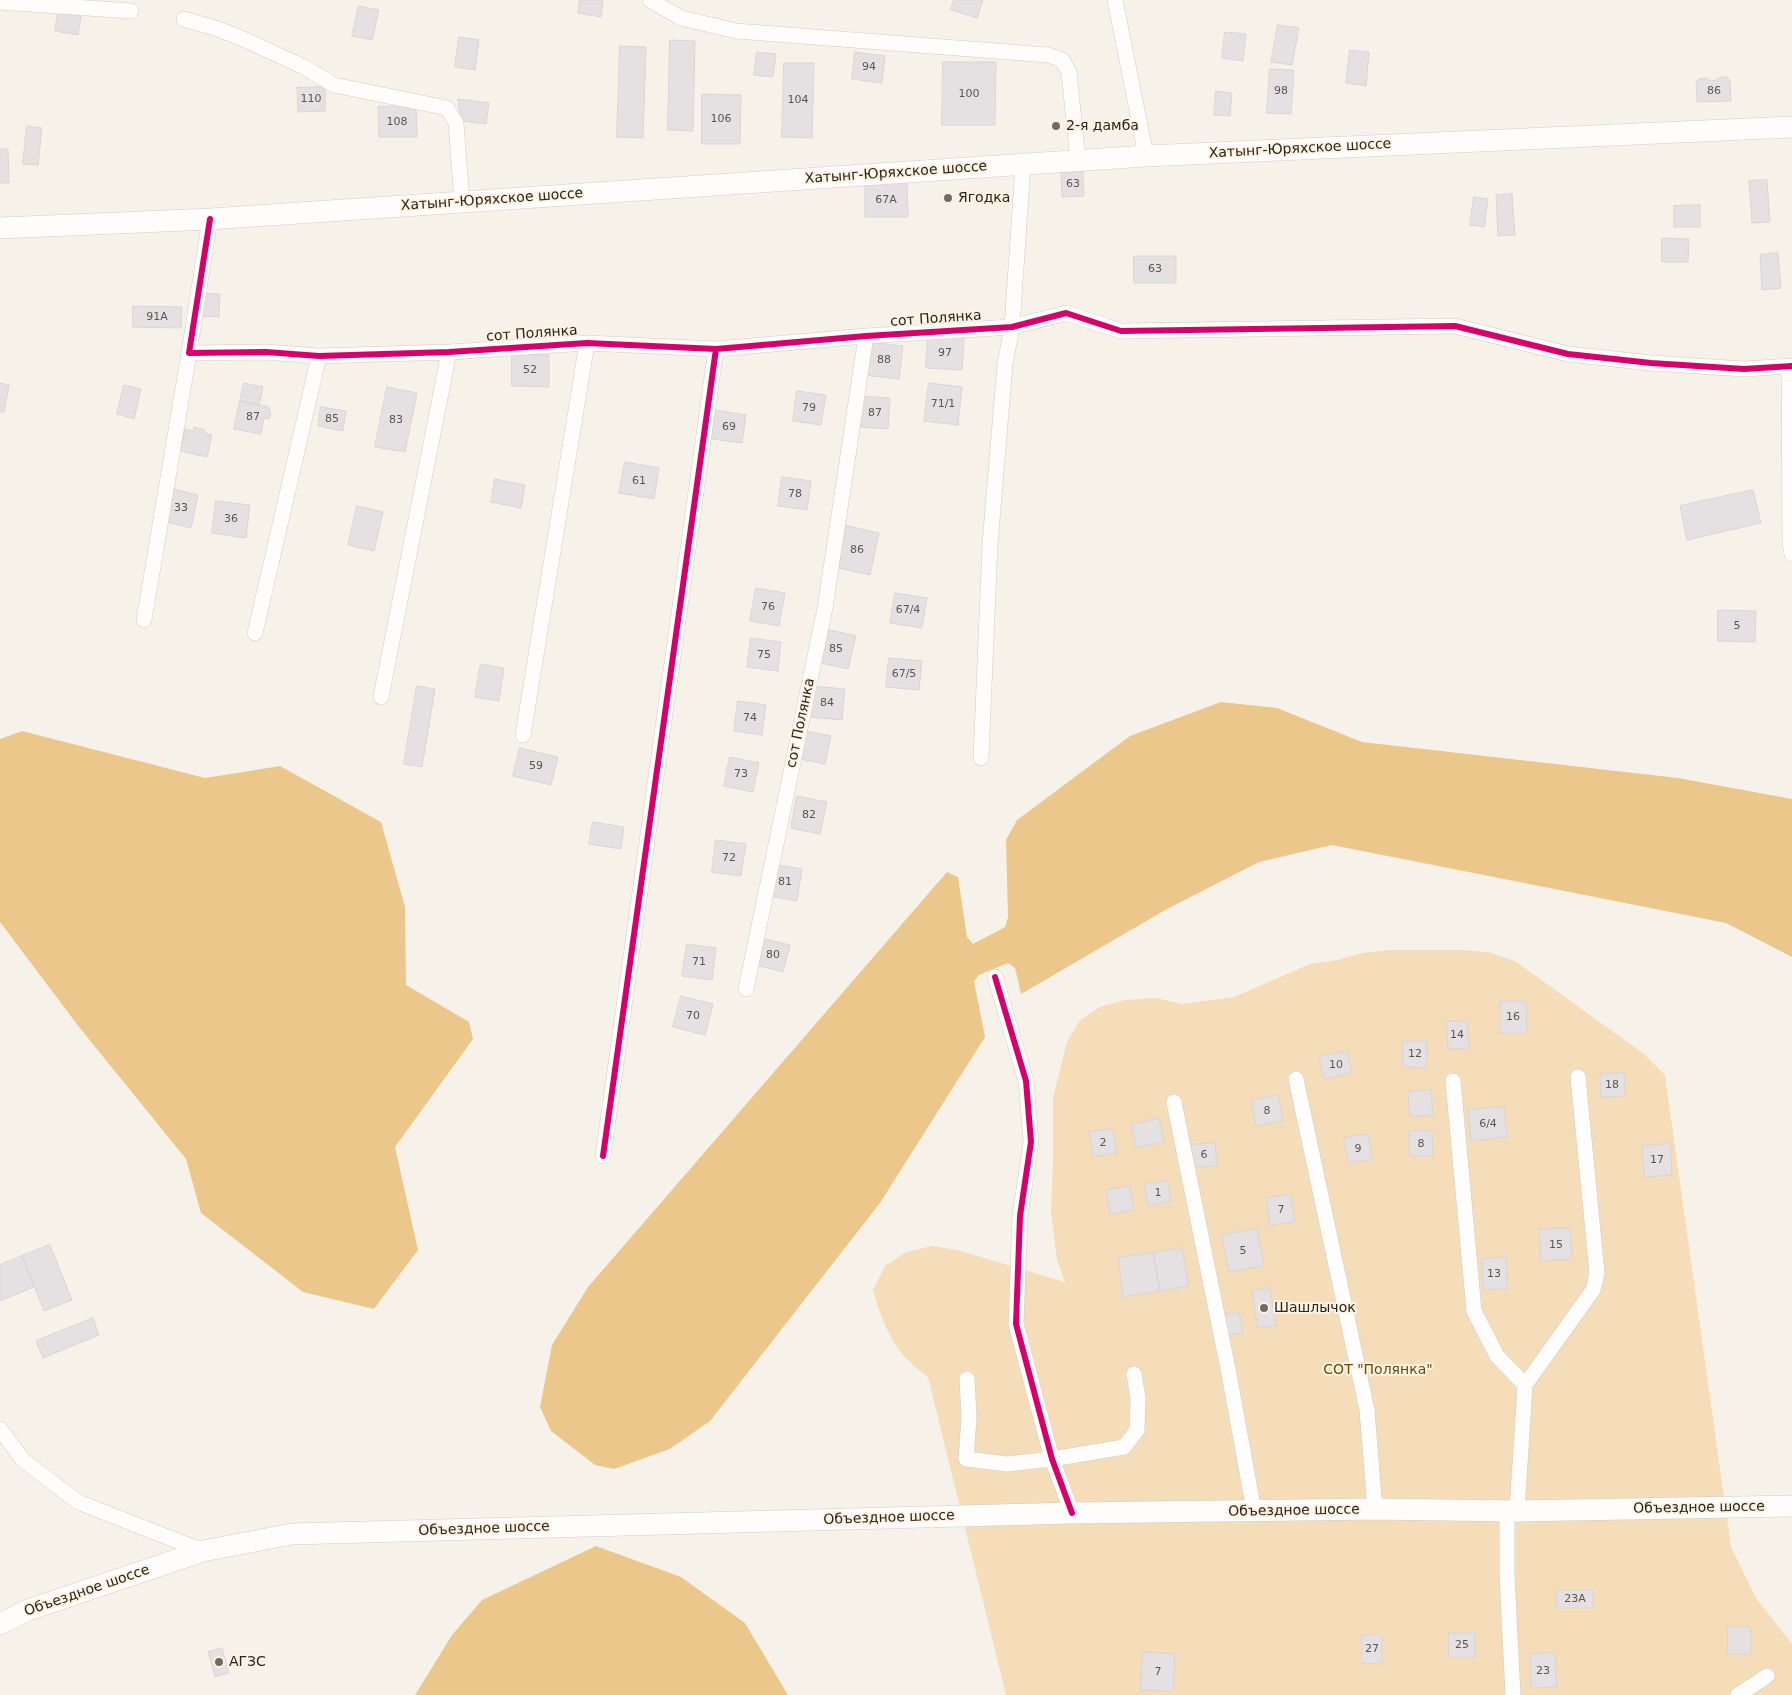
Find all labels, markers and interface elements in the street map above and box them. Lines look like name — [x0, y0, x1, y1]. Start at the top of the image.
house number: 94 — [862, 60, 876, 74]
house number: 98 — [1274, 84, 1288, 98]
house number: 86 — [1707, 84, 1721, 98]
house number: 100 — [959, 87, 979, 101]
house number: 110 — [301, 92, 321, 106]
house number: 104 — [788, 93, 808, 107]
house number: 106 — [711, 112, 731, 126]
house number: 108 — [387, 115, 407, 129]
place label: 2-я дамба — [1066, 118, 1139, 134]
marker: 2-я дамба — [1050, 120, 1062, 132]
street label: Хатынг-Юряхское шоссе — [1208, 136, 1392, 162]
street label: Хатынг-Юряхское шоссе — [804, 158, 988, 188]
house number: 63 — [1066, 177, 1080, 191]
street label: Хатынг-Юряхское шоссе — [400, 185, 584, 215]
place label: Ягодка — [958, 190, 1010, 206]
marker: Ягодка — [942, 192, 954, 204]
house number: 67А — [875, 193, 897, 207]
house number: 63 — [1148, 262, 1162, 276]
street label: сот Полянка — [890, 307, 982, 331]
house number: 91А — [146, 310, 168, 324]
street label: сот Полянка — [486, 322, 578, 346]
house number: 97 — [938, 346, 952, 360]
house number: 88 — [877, 353, 891, 367]
house number: 52 — [523, 363, 537, 377]
house number: 71/1 — [931, 397, 955, 411]
house number: 79 — [802, 401, 816, 415]
house number: 87 — [868, 406, 882, 420]
house number: 87 — [246, 410, 260, 424]
house number: 85 — [325, 412, 339, 426]
house number: 83 — [389, 413, 403, 427]
house number: 69 — [722, 420, 736, 434]
house number: 61 — [632, 474, 646, 488]
house number: 78 — [788, 487, 802, 501]
house number: 33 — [174, 501, 188, 515]
house number: 36 — [224, 512, 238, 526]
house number: 86 — [850, 543, 864, 557]
house number: 76 — [761, 600, 775, 614]
house number: 67/4 — [896, 603, 920, 617]
house number: 5 — [1734, 619, 1740, 633]
house number: 85 — [829, 642, 843, 656]
house number: 75 — [757, 648, 771, 662]
house number: 67/5 — [892, 667, 916, 681]
street label: сот Полянка — [783, 676, 819, 770]
house number: 84 — [820, 696, 834, 710]
house number: 74 — [743, 711, 757, 725]
house number: 59 — [529, 759, 543, 773]
house number: 73 — [734, 767, 748, 781]
house number: 82 — [802, 808, 816, 822]
house number: 72 — [722, 851, 736, 865]
house number: 81 — [778, 875, 792, 889]
house number: 80 — [766, 948, 780, 962]
house number: 71 — [692, 955, 706, 969]
house number: 70 — [686, 1009, 700, 1023]
house number: 16 — [1506, 1010, 1520, 1024]
house number: 14 — [1450, 1028, 1464, 1042]
house number: 12 — [1408, 1047, 1422, 1061]
house number: 10 — [1329, 1058, 1343, 1072]
house number: 18 — [1605, 1078, 1619, 1092]
house number: 8 — [1264, 1104, 1270, 1118]
house number: 6/4 — [1479, 1117, 1497, 1131]
house number: 2 — [1100, 1136, 1106, 1150]
house number: 8 — [1418, 1137, 1424, 1151]
house number: 9 — [1355, 1142, 1361, 1156]
house number: 6 — [1201, 1148, 1207, 1162]
house number: 17 — [1650, 1153, 1664, 1167]
house number: 1 — [1155, 1186, 1161, 1200]
house number: 7 — [1278, 1203, 1284, 1217]
house number: 15 — [1549, 1238, 1563, 1252]
house number: 5 — [1240, 1244, 1246, 1258]
house number: 13 — [1487, 1267, 1501, 1281]
place label: Шашлычок — [1274, 1300, 1356, 1316]
marker: Шашлычок — [1258, 1302, 1270, 1314]
park label: СОТ "Полянка" — [1323, 1362, 1433, 1378]
street label: Объездное шоссе — [1633, 1498, 1765, 1518]
street label: Объездное шоссе — [1228, 1501, 1360, 1521]
street label: Объездное шоссе — [823, 1507, 955, 1529]
street label: Объездное шоссе — [418, 1518, 550, 1540]
street label: Объездное шоссе — [22, 1562, 152, 1620]
house number: 23А — [1564, 1592, 1586, 1606]
house number: 25 — [1455, 1638, 1469, 1652]
house number: 27 — [1365, 1642, 1379, 1656]
place label: АГЗС — [229, 1654, 266, 1670]
marker: АГЗС — [213, 1656, 225, 1668]
house number: 23 — [1536, 1664, 1550, 1678]
house number: 7 — [1155, 1665, 1161, 1679]

